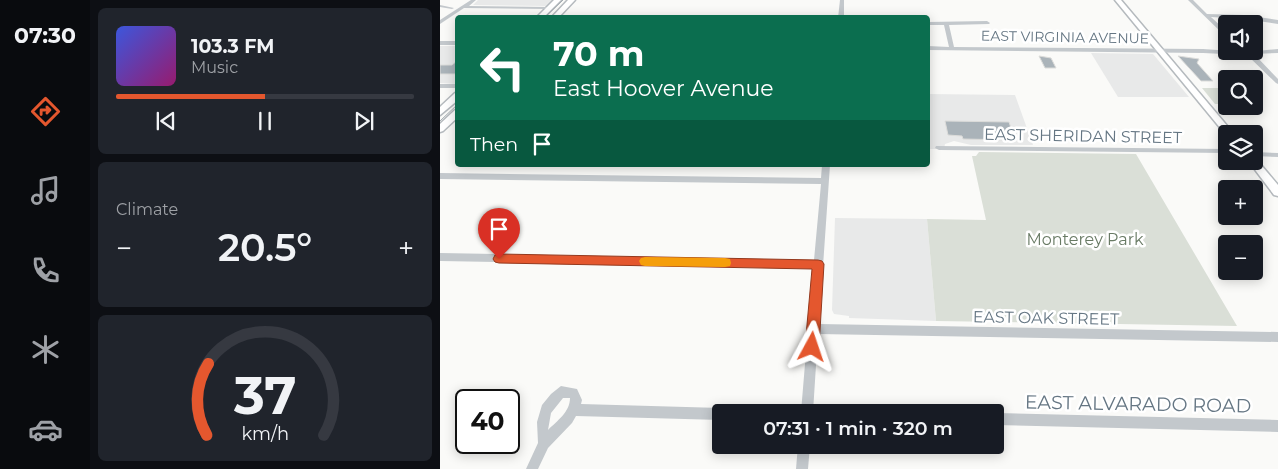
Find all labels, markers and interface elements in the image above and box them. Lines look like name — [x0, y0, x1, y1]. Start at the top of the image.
map controls — [1218, 15, 1263, 280]
button: sound — [1218, 15, 1263, 60]
text: 07:30 — [14, 22, 76, 49]
street label: EAST VIRGINIA AVENUE — [981, 27, 1149, 47]
text: 70 m — [553, 32, 644, 75]
text: 103.3 FM — [191, 35, 275, 58]
icon: left — [470, 35, 535, 100]
text: Music — [191, 58, 238, 77]
button: search — [1218, 70, 1263, 115]
text: East Hoover Avenue — [553, 75, 774, 102]
icon: directions — [28, 94, 63, 129]
icon: previous — [152, 107, 180, 135]
icon: pause — [251, 107, 279, 135]
icon: next — [350, 107, 378, 135]
street label: EAST SHERIDAN STREET — [984, 125, 1183, 147]
button: layers — [1218, 125, 1263, 170]
icon: arrive — [528, 130, 556, 158]
text: Then — [470, 133, 518, 156]
icon: music — [28, 173, 63, 208]
button: + — [1218, 180, 1263, 225]
text: Climate — [116, 200, 178, 219]
pin — [478, 208, 520, 259]
icon: arrive — [485, 215, 513, 243]
text: 20.5° — [218, 224, 312, 271]
park label: Monterey Park — [1026, 230, 1144, 249]
text: − — [116, 231, 132, 265]
text: + — [398, 231, 414, 265]
button: − — [1218, 235, 1263, 280]
icon: phone — [28, 253, 63, 288]
street label: EAST OAK STREET — [973, 307, 1120, 329]
position arrow — [785, 320, 837, 372]
icon: climate — [28, 332, 63, 367]
text: 37 — [233, 364, 296, 427]
speed limit sign: 40 — [455, 389, 520, 454]
street label: EAST ALVARADO ROAD — [1025, 391, 1251, 417]
icon: car — [28, 412, 63, 447]
text: 07:31 · 1 min · 320 m — [763, 417, 953, 440]
text: km/h — [241, 423, 289, 444]

